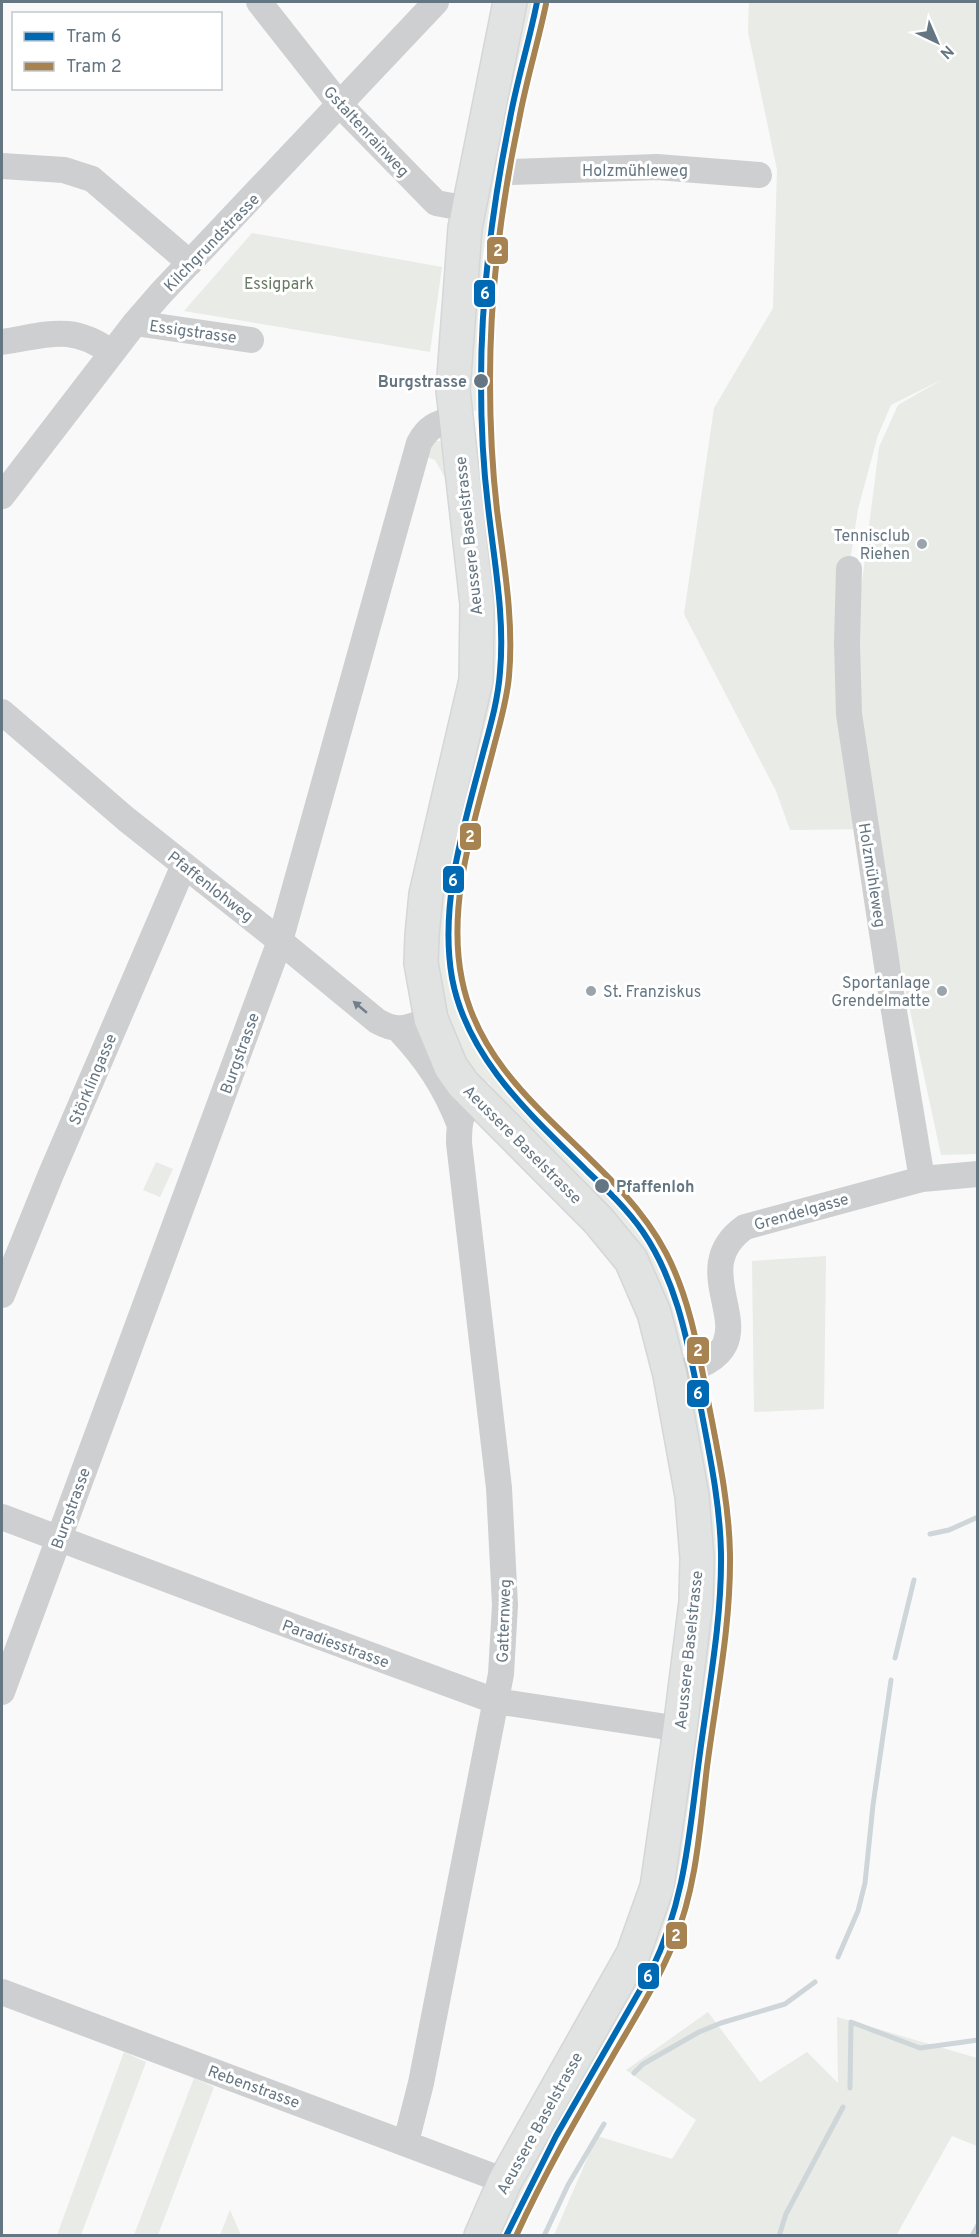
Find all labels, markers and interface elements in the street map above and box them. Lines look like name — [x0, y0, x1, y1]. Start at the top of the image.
legend — [12, 12, 222, 90]
north arrow — [907, 12, 967, 72]
text: Tram 6 — [66, 26, 122, 49]
text: N — [935, 40, 957, 63]
text: Tram 2 — [66, 56, 122, 79]
street label: Gstaltenrainweg — [318, 83, 413, 182]
street label: Holzmühleweg — [582, 162, 688, 182]
street label: Kilchgrundstrasse — [160, 190, 264, 297]
line badge: 2 — [486, 236, 509, 265]
text: 2 — [493, 242, 503, 262]
park label: Essigpark — [244, 275, 314, 295]
line badge: 6 — [473, 279, 496, 308]
text: 6 — [480, 285, 490, 305]
street label: Essigstrasse — [148, 317, 238, 349]
marker: Burgstrasse — [472, 372, 490, 390]
place label: Burgstrasse — [378, 373, 467, 393]
street label: Aeussere Baselstrasse — [452, 455, 488, 616]
place label: Tennisclub Riehen — [834, 527, 910, 565]
marker: Tennisclub Riehen — [915, 537, 929, 551]
street label: Holzmühleweg — [853, 821, 889, 929]
line badge: 2 — [459, 822, 482, 851]
text: 2 — [465, 828, 475, 848]
street label: Pfaffenlohweg — [163, 848, 257, 927]
line badge: 6 — [442, 865, 465, 894]
text: 6 — [448, 872, 458, 892]
place label: Sportanlage Grendelmatte — [831, 974, 930, 1012]
place label: St. Franziskus — [603, 983, 701, 1003]
marker: St. Franziskus — [584, 984, 598, 998]
marker: Sportanlage Grendelmatte — [935, 984, 949, 998]
one-way arrow — [353, 1001, 368, 1014]
street label: Burgstrasse — [217, 1010, 265, 1097]
street label: Störklingasse — [66, 1031, 122, 1129]
street label: Aeussere Baselstrasse — [458, 1082, 585, 1209]
marker: Pfaffenloh — [593, 1177, 611, 1195]
place label: Pfaffenloh — [616, 1178, 694, 1198]
street label: Grendelgasse — [752, 1190, 851, 1236]
line badge: 2 — [686, 1336, 710, 1365]
text: 2 — [693, 1342, 703, 1362]
line badge: 6 — [686, 1379, 710, 1408]
text: 6 — [693, 1385, 703, 1405]
street label: Burgstrasse — [48, 1465, 96, 1552]
street label: Aeussere Baselstrasse — [672, 1570, 708, 1731]
street label: Gatternweg — [494, 1579, 516, 1663]
street label: Paradiesstrasse — [279, 1616, 392, 1674]
line badge: 2 — [665, 1921, 688, 1950]
text: 2 — [671, 1927, 681, 1947]
line badge: 6 — [637, 1962, 660, 1990]
text: 6 — [643, 1968, 653, 1988]
street label: Aeussere Baselstrasse — [493, 2049, 588, 2199]
street label: Rebenstrasse — [205, 2062, 302, 2114]

